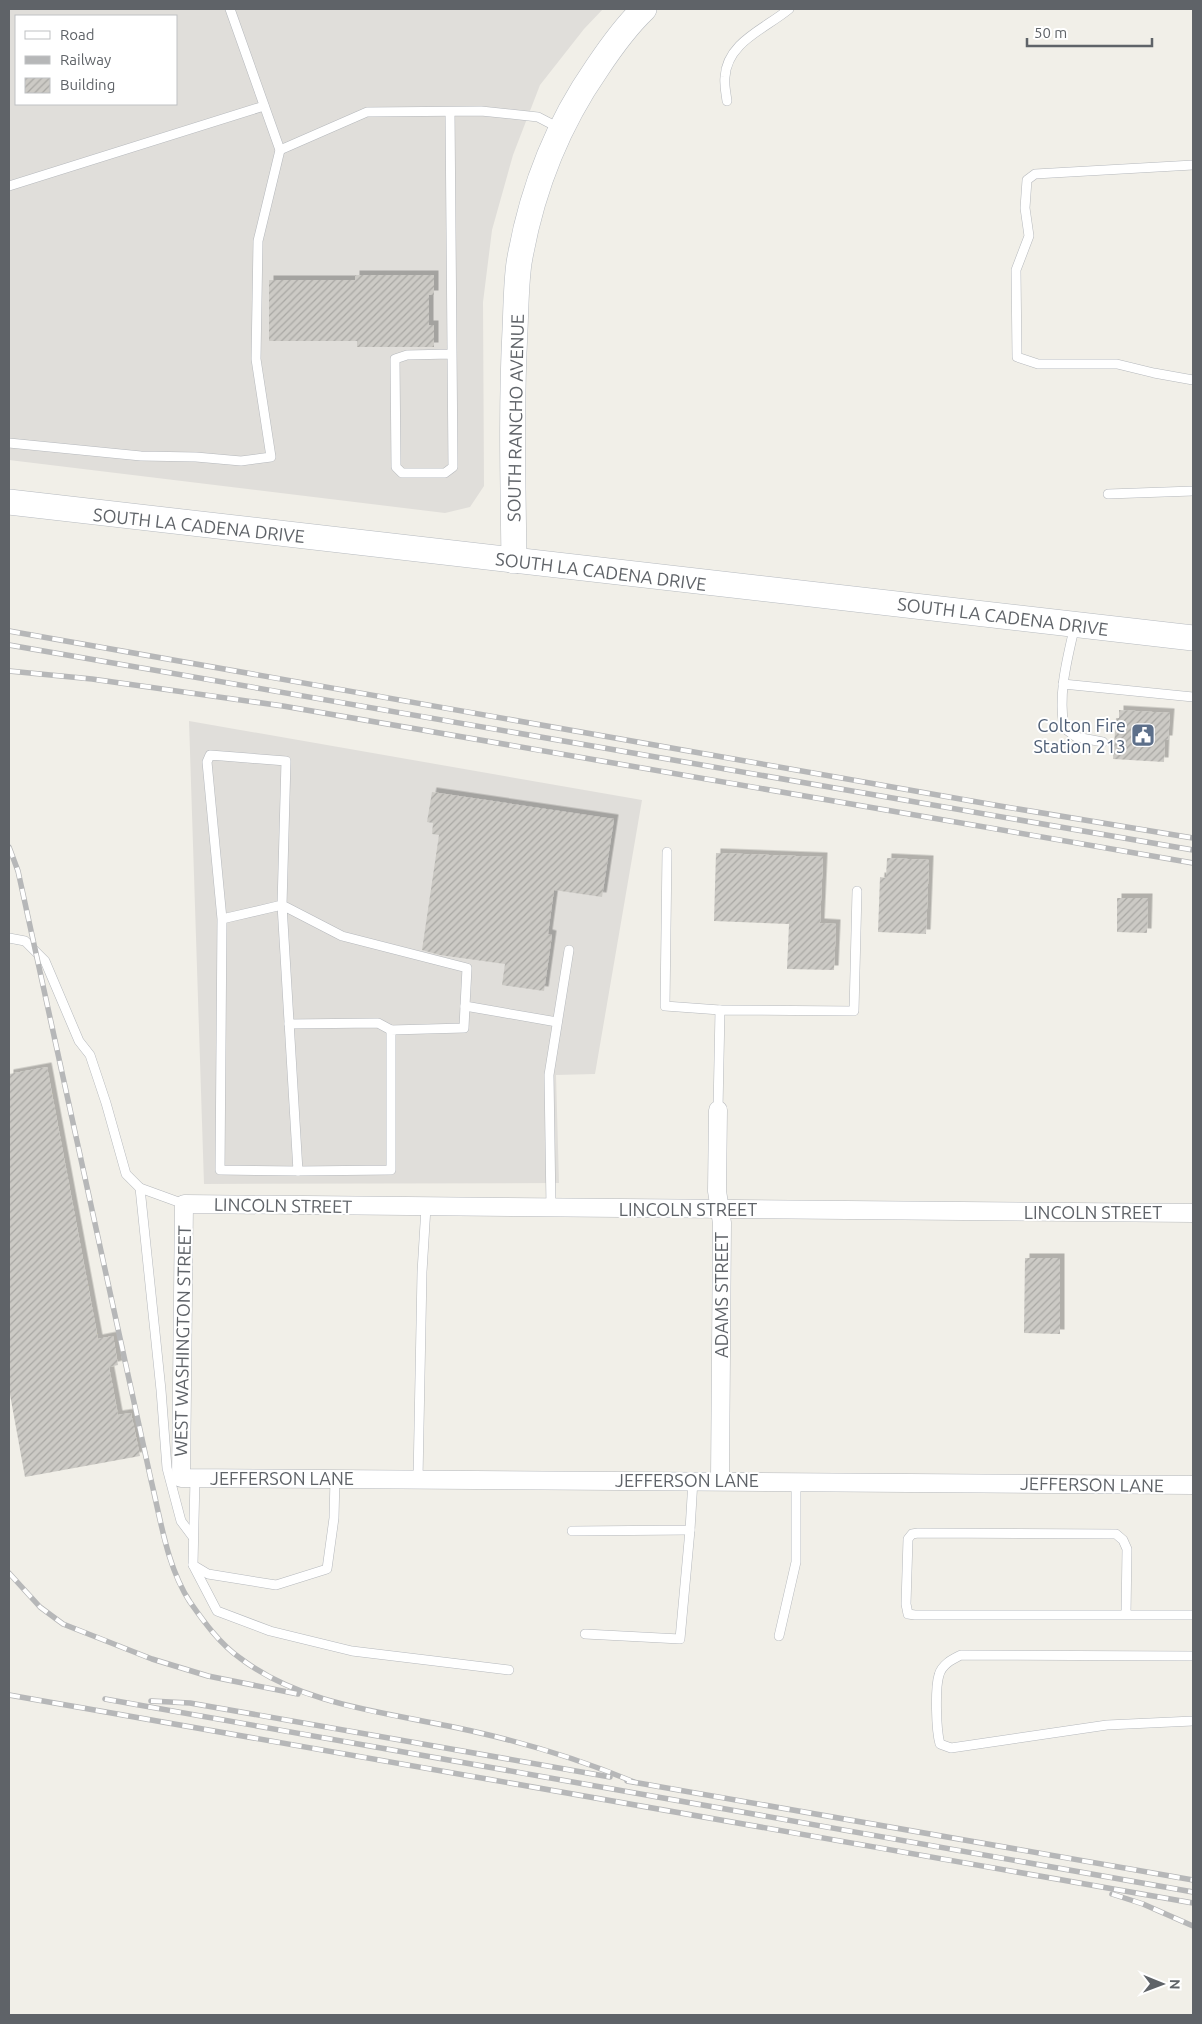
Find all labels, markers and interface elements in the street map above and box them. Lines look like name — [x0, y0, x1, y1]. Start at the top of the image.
legend — [15, 15, 178, 105]
scale bar — [1027, 15, 1152, 47]
text: 50 m — [1034, 24, 1067, 41]
text: Road — [60, 26, 95, 43]
text: Railway — [60, 51, 111, 68]
text: Building — [60, 76, 115, 93]
street label: SOUTH RANCHO AVENUE — [503, 314, 527, 522]
street label: SOUTH LA CADENA DRIVE — [92, 504, 306, 546]
street label: SOUTH LA CADENA DRIVE — [494, 548, 708, 594]
street label: SOUTH LA CADENA DRIVE — [896, 593, 1110, 639]
place label: Colton Fire Station 213 — [1033, 715, 1126, 756]
public building icon: Colton Fire Station 213 — [1130, 722, 1156, 748]
street label: LINCOLN STREET — [214, 1194, 352, 1216]
street label: LINCOLN STREET — [619, 1199, 757, 1219]
street label: LINCOLN STREET — [1024, 1202, 1162, 1222]
street label: WEST WASHINGTON STREET — [170, 1225, 194, 1457]
street label: ADAMS STREET — [711, 1232, 731, 1358]
street label: JEFFERSON LANE — [210, 1468, 354, 1488]
street label: JEFFERSON LANE — [615, 1470, 759, 1490]
street label: JEFFERSON LANE — [1020, 1473, 1164, 1495]
north arrow — [1137, 1959, 1187, 2009]
text: N — [1167, 1979, 1183, 1990]

